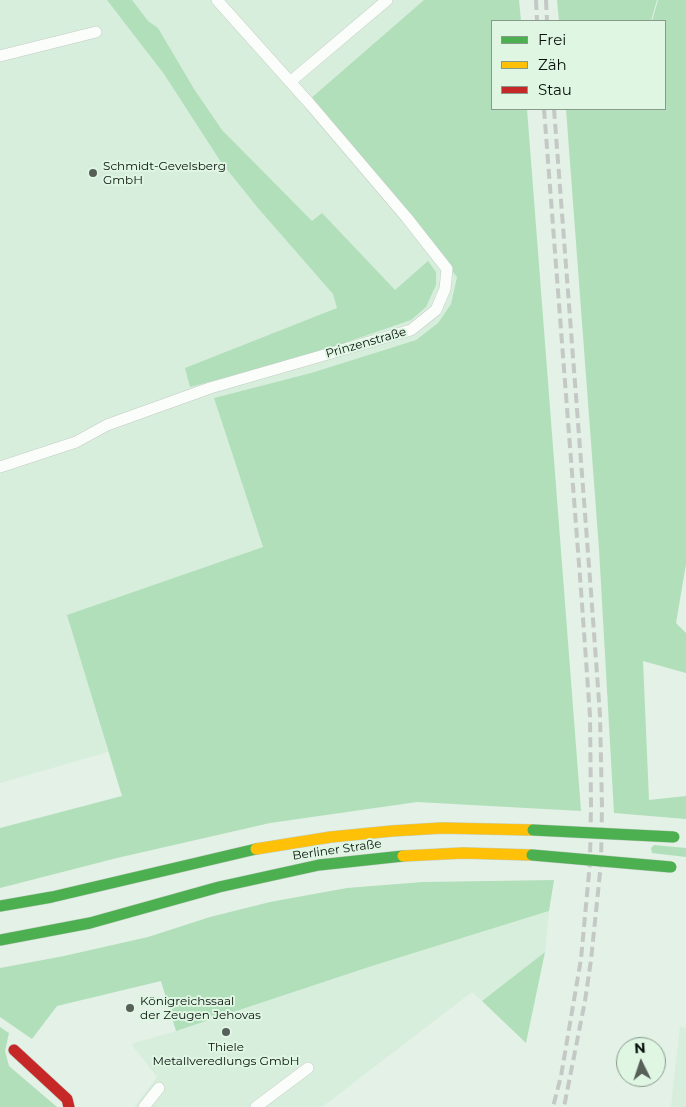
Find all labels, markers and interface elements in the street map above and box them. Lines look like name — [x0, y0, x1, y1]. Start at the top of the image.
legend — [491, 20, 666, 110]
text: Frei — [538, 30, 566, 49]
text: Zäh — [538, 55, 567, 74]
text: Stau — [538, 80, 572, 99]
place label: Schmidt-Gevelsberg GmbH — [103, 159, 226, 187]
marker: Schmidt-Gevelsberg GmbH — [87, 167, 99, 179]
street label: Prinzenstraße — [324, 325, 408, 361]
street label: Berliner Straße — [292, 837, 382, 863]
place label: Königreichssaal der Zeugen Jehovas — [140, 994, 261, 1022]
marker: Königreichssaal der Zeugen Jehovas — [124, 1002, 136, 1014]
marker: Thiele Metallveredlungs GmbH — [220, 1026, 232, 1038]
north arrow — [616, 1037, 666, 1087]
text: N — [634, 1039, 646, 1057]
place label: Thiele Metallveredlungs GmbH — [152, 1040, 300, 1068]

